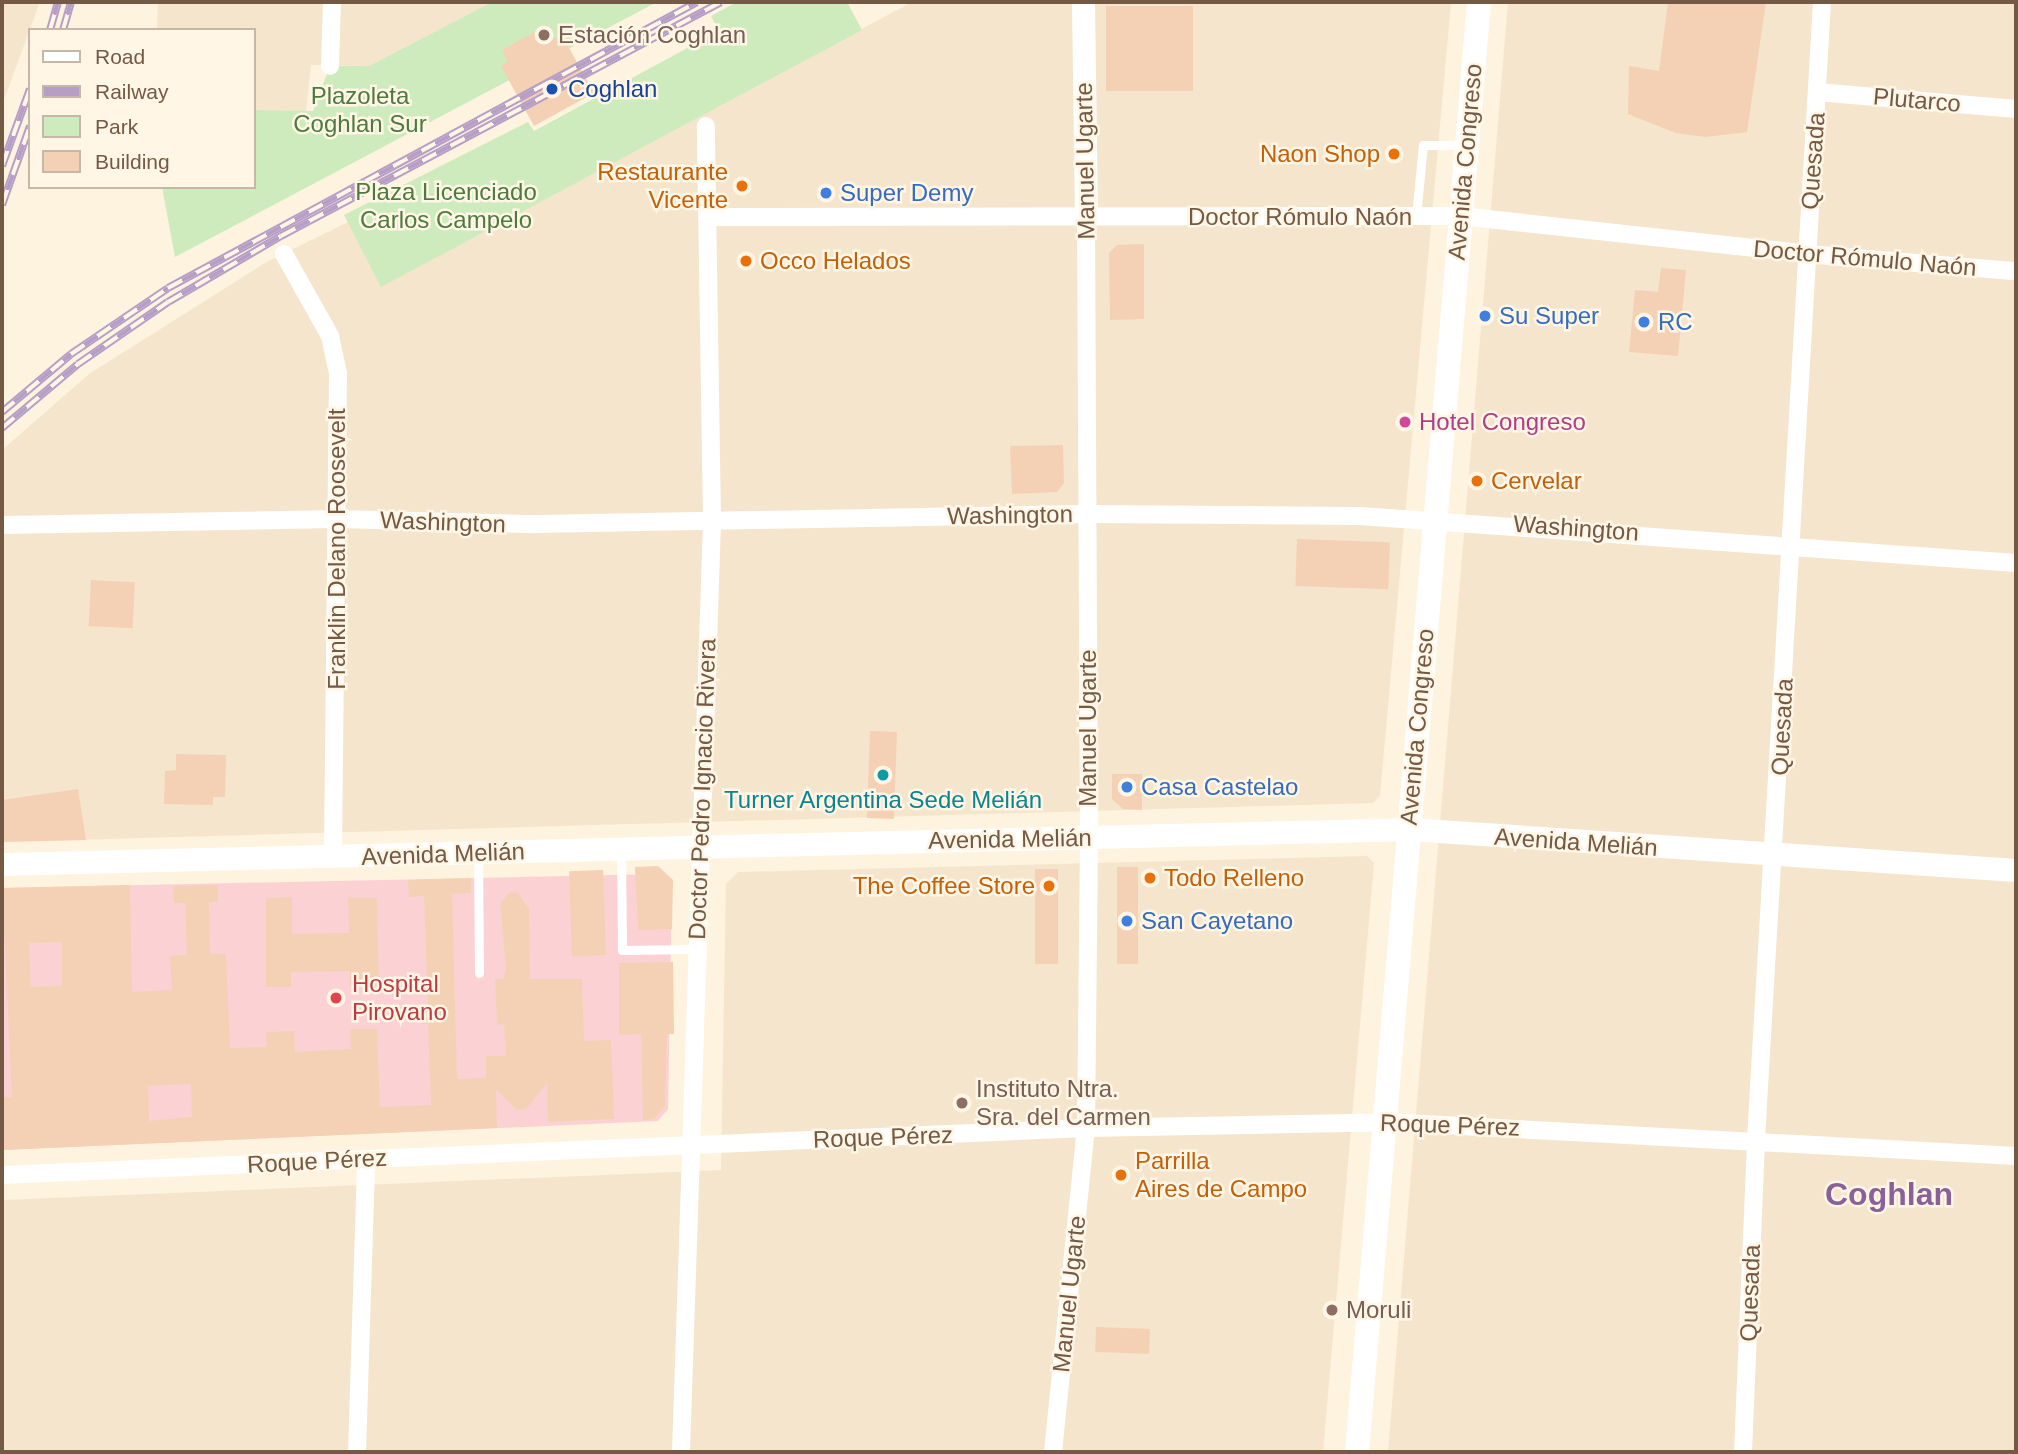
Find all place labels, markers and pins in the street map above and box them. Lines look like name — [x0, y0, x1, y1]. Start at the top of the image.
place label: Estación Coghlan — [558, 21, 746, 49]
marker: Estación Coghlan — [536, 27, 552, 43]
place label: Coghlan — [568, 75, 657, 103]
marker: Coghlan — [542, 79, 562, 99]
place label: Naon Shop — [1260, 140, 1380, 168]
marker: Naon Shop — [1386, 146, 1402, 162]
place label: Restaurante Vicente — [597, 158, 728, 214]
marker: Restaurante Vicente — [734, 178, 750, 194]
place label: Super Demy — [840, 179, 973, 207]
marker: Super Demy — [818, 185, 834, 201]
place label: Occo Helados — [760, 247, 911, 275]
marker: Occo Helados — [738, 253, 754, 269]
place label: Su Super — [1499, 302, 1599, 330]
marker: Su Super — [1477, 308, 1493, 324]
place label: RC — [1658, 308, 1693, 336]
marker: RC — [1636, 314, 1652, 330]
place label: Hotel Congreso — [1419, 408, 1586, 436]
marker: Hotel Congreso — [1397, 414, 1413, 430]
place label: Cervelar — [1491, 467, 1582, 495]
marker: Cervelar — [1469, 473, 1485, 489]
marker: Turner Argentina Sede Melián — [875, 767, 891, 783]
place label: Casa Castelao — [1141, 773, 1298, 801]
marker: Casa Castelao — [1119, 779, 1135, 795]
place label: Turner Argentina Sede Melián — [723, 786, 1043, 814]
place label: Todo Relleno — [1164, 864, 1304, 892]
marker: Todo Relleno — [1142, 870, 1158, 886]
place label: The Coffee Store — [853, 872, 1035, 900]
marker: The Coffee Store — [1041, 878, 1057, 894]
place label: San Cayetano — [1141, 907, 1293, 935]
marker: San Cayetano — [1119, 913, 1135, 929]
place label: Hospital Pirovano — [352, 970, 447, 1026]
marker: Hospital Pirovano — [326, 988, 346, 1008]
place label: Instituto Ntra. Sra. del Carmen — [976, 1075, 1151, 1131]
marker: Instituto Ntra. Sra. del Carmen — [954, 1095, 970, 1111]
place label: Parrilla Aires de Campo — [1135, 1147, 1307, 1203]
marker: Parrilla Aires de Campo — [1113, 1167, 1129, 1183]
place label: Moruli — [1346, 1296, 1411, 1324]
marker: Moruli — [1324, 1302, 1340, 1318]

